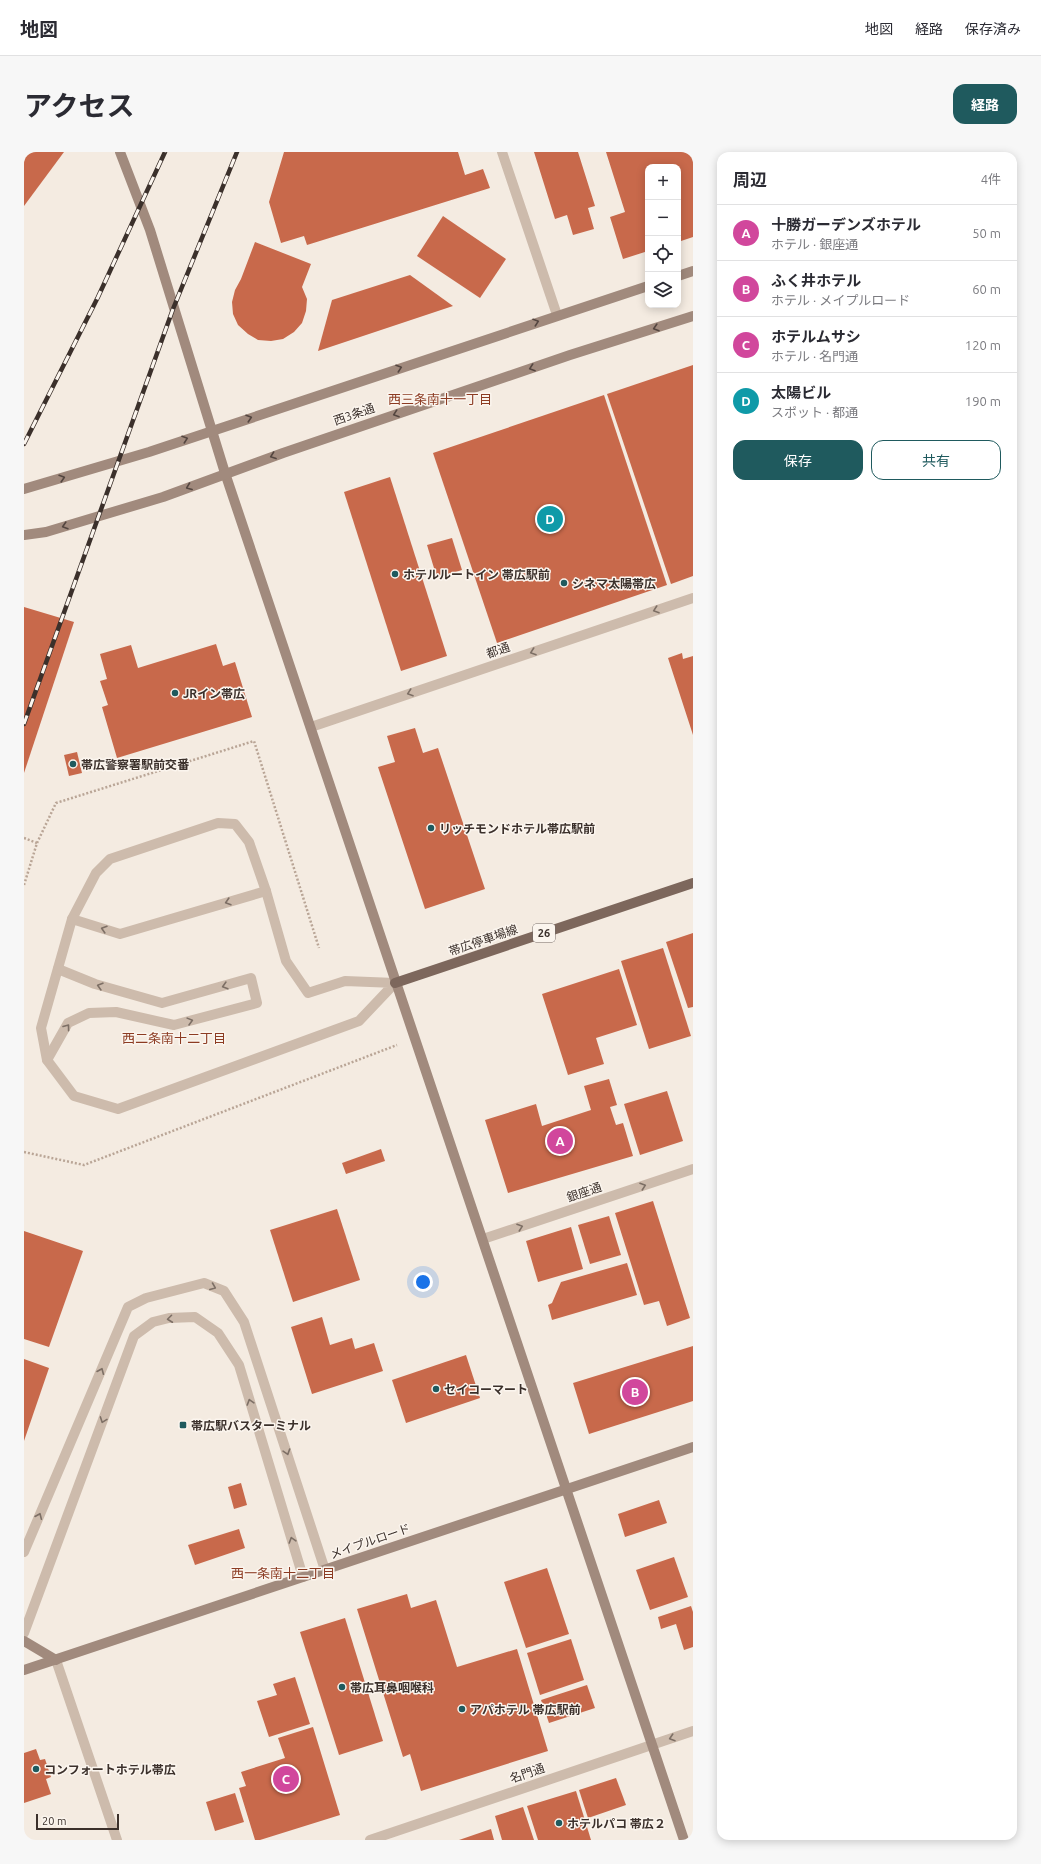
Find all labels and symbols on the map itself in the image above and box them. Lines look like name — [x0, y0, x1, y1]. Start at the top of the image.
one-way arrow — [532, 318, 539, 327]
one-way arrow — [652, 323, 659, 332]
one-way arrow — [529, 363, 536, 371]
one-way arrow — [395, 364, 402, 373]
district label: 西三条南十一丁目 — [388, 392, 492, 406]
street label: 西3条通 — [332, 401, 376, 427]
one-way arrow — [392, 409, 399, 418]
one-way arrow — [245, 414, 252, 423]
one-way arrow — [182, 435, 189, 444]
one-way arrow — [269, 452, 276, 460]
one-way arrow — [58, 474, 65, 483]
one-way arrow — [185, 482, 192, 490]
pin: D — [537, 504, 563, 534]
one-way arrow — [62, 521, 69, 530]
place label: ホテルルートイン 帯広駅前 — [403, 568, 550, 581]
marker: ホテルルートイン 帯広駅前 — [390, 569, 400, 579]
place label: シネマ太陽帯広 — [572, 577, 656, 590]
marker: シネマ太陽帯広 — [559, 578, 569, 588]
one-way arrow — [653, 605, 660, 614]
street label: 都通 — [485, 640, 511, 660]
one-way arrow — [530, 647, 537, 656]
place label: JRイン帯広 — [183, 687, 245, 700]
marker: JRイン帯広 — [170, 688, 180, 698]
one-way arrow — [406, 689, 413, 697]
place label: 帯広警察署駅前交番 — [81, 758, 190, 771]
marker: 帯広警察署駅前交番 — [68, 759, 78, 769]
place label: リッチモンドホテル帯広駅前 — [439, 822, 595, 835]
marker: リッチモンドホテル帯広駅前 — [426, 823, 436, 833]
one-way arrow — [225, 897, 232, 906]
street label: 帯広停車場線 — [447, 922, 519, 958]
road number: 26 — [533, 924, 555, 942]
one-way arrow — [100, 925, 107, 934]
one-way arrow — [222, 981, 229, 990]
one-way arrow — [97, 982, 104, 991]
one-way arrow — [187, 1017, 193, 1025]
one-way arrow — [62, 1024, 69, 1031]
district label: 西二条南十二丁目 — [122, 1031, 226, 1045]
pin: A — [547, 1126, 573, 1156]
street label: 銀座通 — [565, 1180, 603, 1204]
one-way arrow — [640, 1182, 647, 1190]
one-way arrow — [516, 1223, 523, 1232]
your location — [413, 1272, 433, 1292]
one-way arrow — [209, 1282, 216, 1290]
one-way arrow — [166, 1314, 173, 1323]
one-way arrow — [96, 1367, 104, 1375]
pin: B — [622, 1377, 648, 1407]
place label: セイコーマート — [444, 1383, 528, 1396]
marker: セイコーマート — [431, 1384, 441, 1394]
one-way arrow — [246, 1398, 255, 1405]
one-way arrow — [100, 1417, 108, 1424]
place label: 帯広駅バスターミナル — [191, 1419, 311, 1432]
marker: 帯広駅バスターミナル — [178, 1420, 188, 1430]
one-way arrow — [282, 1449, 291, 1456]
one-way arrow — [35, 1513, 43, 1520]
street label: メイプルロード — [328, 1521, 412, 1561]
one-way arrow — [288, 1536, 297, 1543]
district label: 西一条南十二丁目 — [231, 1566, 335, 1580]
place label: 帯広耳鼻咽喉科 — [350, 1681, 434, 1694]
marker: 帯広耳鼻咽喉科 — [337, 1682, 347, 1692]
place label: アパホテル 帯広駅前 — [470, 1703, 581, 1716]
marker: アパホテル 帯広駅前 — [457, 1704, 467, 1714]
one-way arrow — [669, 1733, 676, 1742]
street label: 名門通 — [508, 1761, 546, 1785]
place label: コンフォートホテル帯広 — [44, 1763, 176, 1776]
marker: コンフォートホテル帯広 — [31, 1764, 41, 1774]
pin: C — [273, 1764, 299, 1794]
scale bar — [36, 1812, 119, 1831]
place label: ホテルパコ 帯広２ — [567, 1817, 666, 1830]
marker: ホテルパコ 帯広２ — [554, 1818, 564, 1828]

